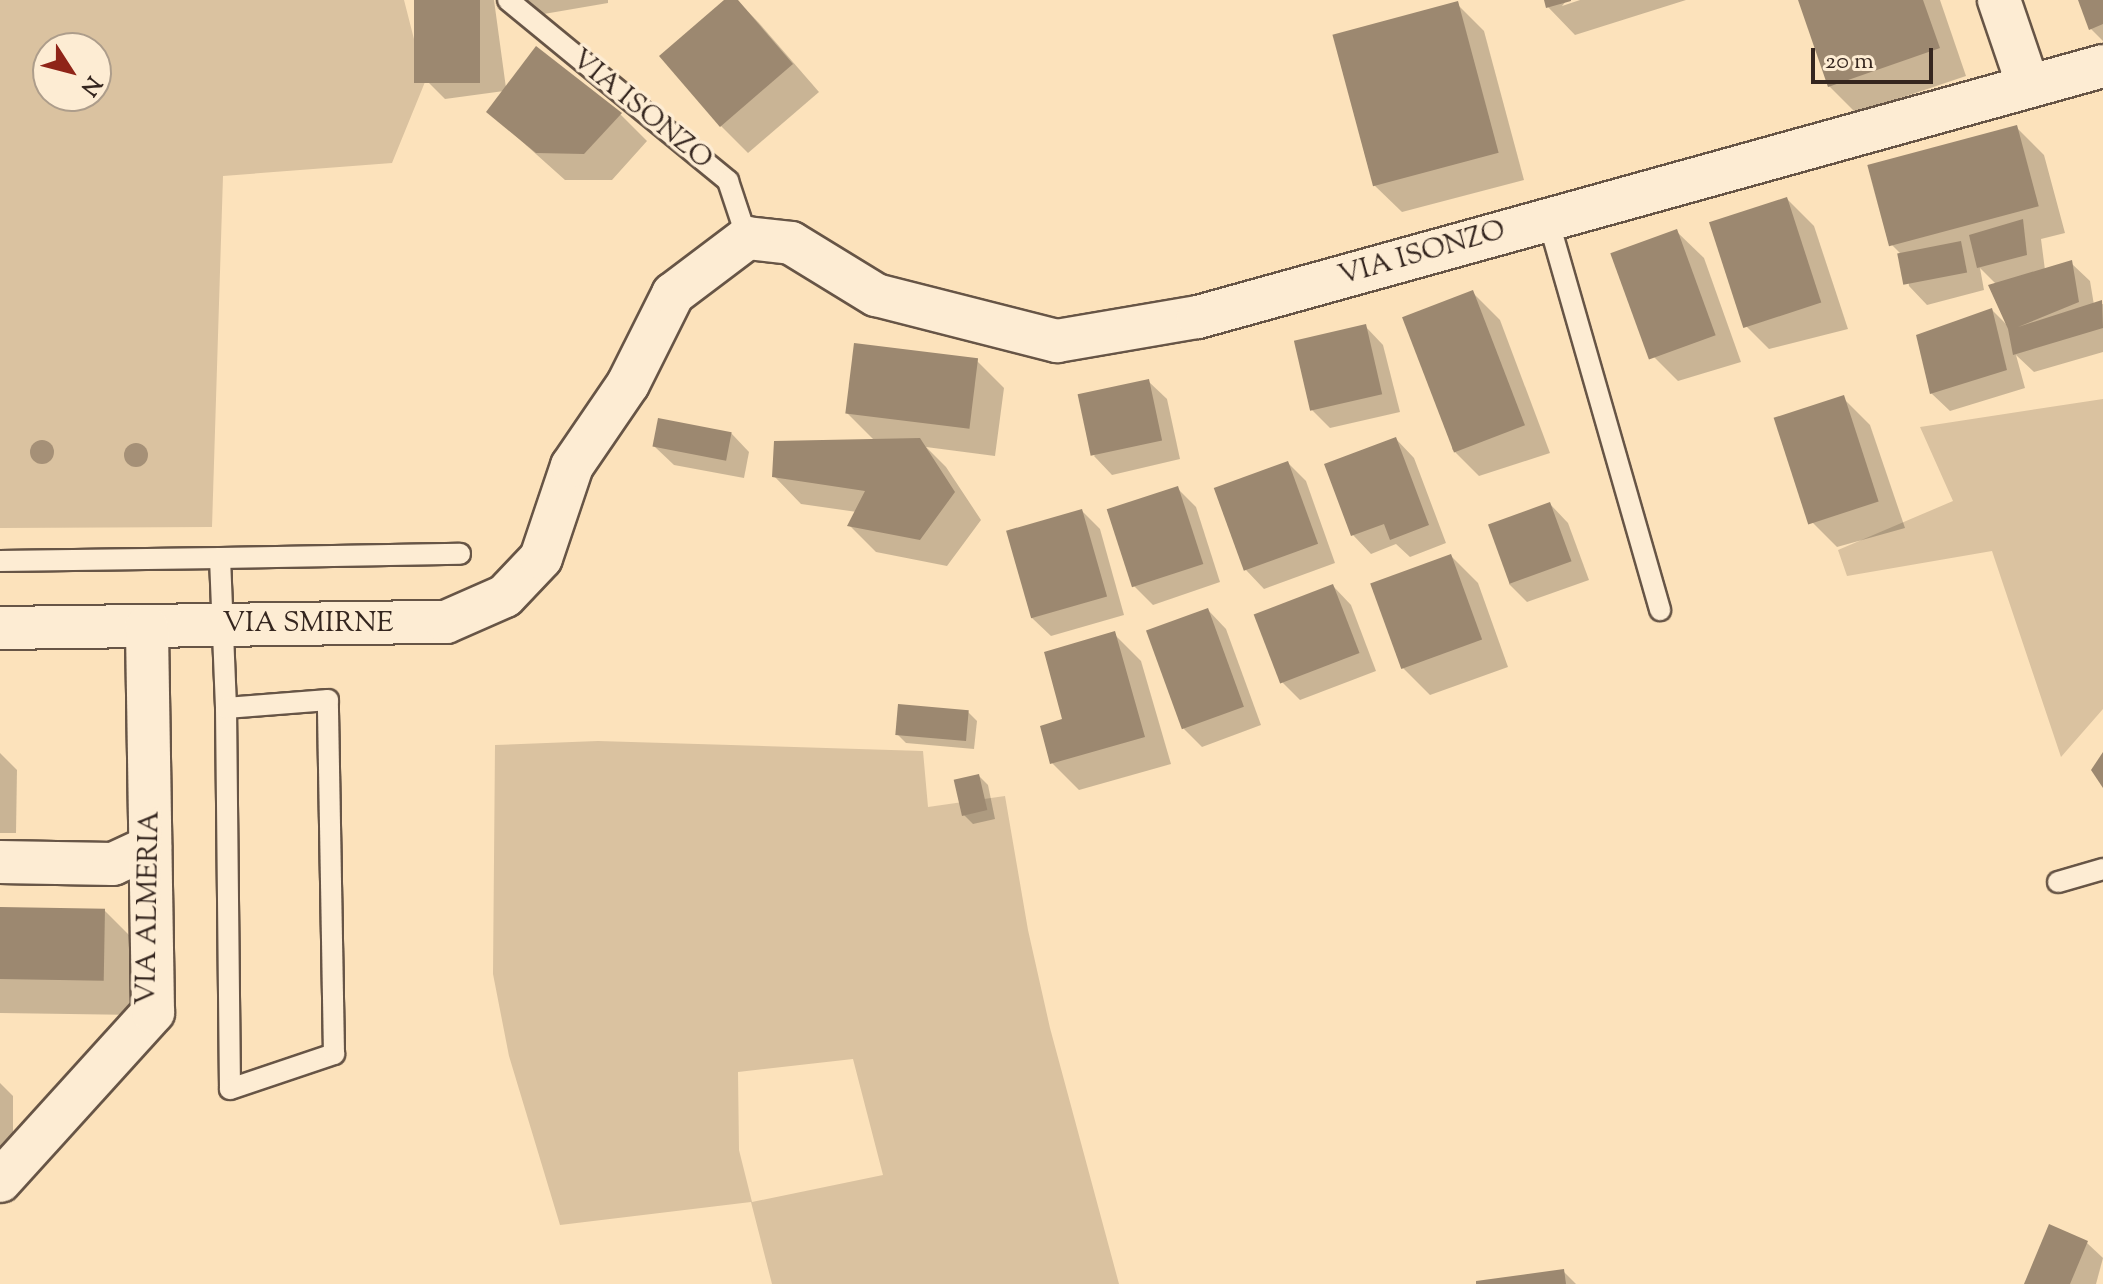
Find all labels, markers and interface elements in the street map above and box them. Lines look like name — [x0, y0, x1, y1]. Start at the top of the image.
north arrow — [32, 32, 112, 112]
scale bar — [1815, 32, 1937, 82]
street label: VIA ISONZO — [564, 43, 718, 177]
text: 20 m — [1825, 45, 1874, 79]
text: N — [72, 68, 108, 101]
street label: VIA ISONZO — [1335, 214, 1509, 294]
street label: VIA SMIRNE — [222, 607, 394, 641]
street label: VIA ALMERIA — [131, 810, 167, 1006]

